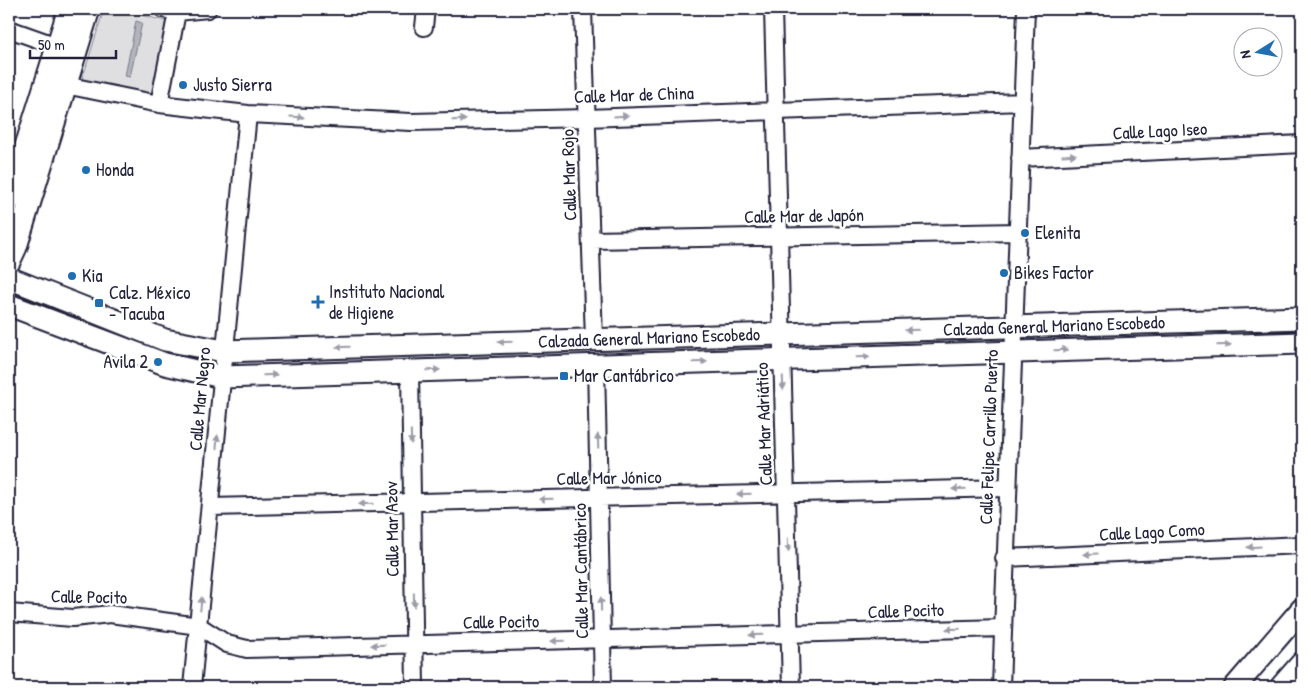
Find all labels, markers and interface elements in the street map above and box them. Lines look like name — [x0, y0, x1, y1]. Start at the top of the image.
scale bar — [30, 28, 116, 60]
north arrow — [1234, 28, 1284, 78]
text: 50 m — [38, 34, 65, 55]
text: N — [1235, 49, 1255, 60]
place label: Justo Sierra — [193, 72, 272, 97]
marker: Justo Sierra — [177, 79, 189, 91]
street label: Calle Mar de China — [574, 80, 694, 109]
one-way arrow — [614, 112, 630, 120]
one-way arrow — [289, 113, 305, 121]
one-way arrow — [451, 116, 467, 124]
street label: Calle Lago Iseo — [1112, 116, 1208, 145]
street label: Calle Mar Rojo — [554, 129, 583, 221]
one-way arrow — [1061, 151, 1077, 159]
place label: Honda — [96, 157, 134, 182]
marker: Honda — [80, 164, 92, 176]
street label: Calle Mar de Japón — [744, 202, 864, 229]
place label: Elenita — [1035, 220, 1080, 245]
marker: Elenita — [1019, 227, 1031, 239]
place label: Bikes Factor — [1014, 260, 1094, 285]
place label: Kia — [82, 263, 103, 288]
marker: Bikes Factor — [998, 267, 1010, 279]
marker: Kia — [66, 270, 78, 282]
place label: Instituto Nacional de Higiene — [329, 279, 445, 325]
place label: Calz. México - Tacuba — [109, 280, 191, 326]
marker: Instituto Nacional de Higiene — [311, 295, 325, 309]
marker: Calz. México - Tacuba — [93, 297, 105, 309]
street label: Calzada General Mariano Escobedo — [943, 309, 1165, 342]
street label: Calzada General Mariano Escobedo — [538, 321, 760, 354]
one-way arrow — [904, 326, 920, 334]
one-way arrow — [497, 339, 513, 347]
one-way arrow — [1216, 341, 1232, 349]
one-way arrow — [335, 344, 351, 352]
street label: Calle Mar Negro — [183, 346, 216, 452]
one-way arrow — [1054, 346, 1070, 354]
place label: Avila 2 — [104, 349, 149, 374]
street label: Calle Felipe Carrillo Puerto — [973, 349, 1004, 525]
one-way arrow — [855, 353, 871, 361]
marker: Avila 2 — [152, 356, 164, 368]
one-way arrow — [692, 358, 708, 366]
street label: Calle Mar Adriático — [749, 362, 778, 486]
place label: Mar Cantábrico — [574, 363, 674, 388]
one-way arrow — [425, 366, 441, 374]
marker: Mar Cantábrico — [558, 370, 570, 382]
one-way arrow — [263, 371, 279, 379]
one-way arrow — [779, 375, 787, 391]
one-way arrow — [407, 429, 415, 445]
one-way arrow — [594, 433, 602, 449]
one-way arrow — [213, 434, 221, 450]
street label: Calle Mar Jónico — [556, 464, 662, 491]
street label: Calle Mar Azov — [378, 481, 405, 577]
one-way arrow — [950, 486, 966, 494]
one-way arrow — [736, 491, 752, 499]
one-way arrow — [538, 495, 554, 503]
one-way arrow — [358, 500, 374, 508]
street label: Calle Mar Cantábrico — [567, 503, 594, 639]
street label: Calle Lago Como — [1099, 516, 1205, 547]
one-way arrow — [784, 537, 792, 553]
one-way arrow — [1245, 544, 1261, 552]
one-way arrow — [1083, 551, 1099, 559]
street label: Calle Pocito — [51, 583, 127, 610]
one-way arrow — [410, 592, 418, 608]
one-way arrow — [597, 595, 605, 611]
one-way arrow — [197, 596, 205, 612]
street label: Calle Pocito — [867, 597, 945, 624]
street label: Calle Pocito — [463, 608, 539, 635]
one-way arrow — [945, 626, 961, 634]
one-way arrow — [747, 631, 763, 639]
one-way arrow — [550, 637, 566, 645]
one-way arrow — [370, 641, 386, 649]

